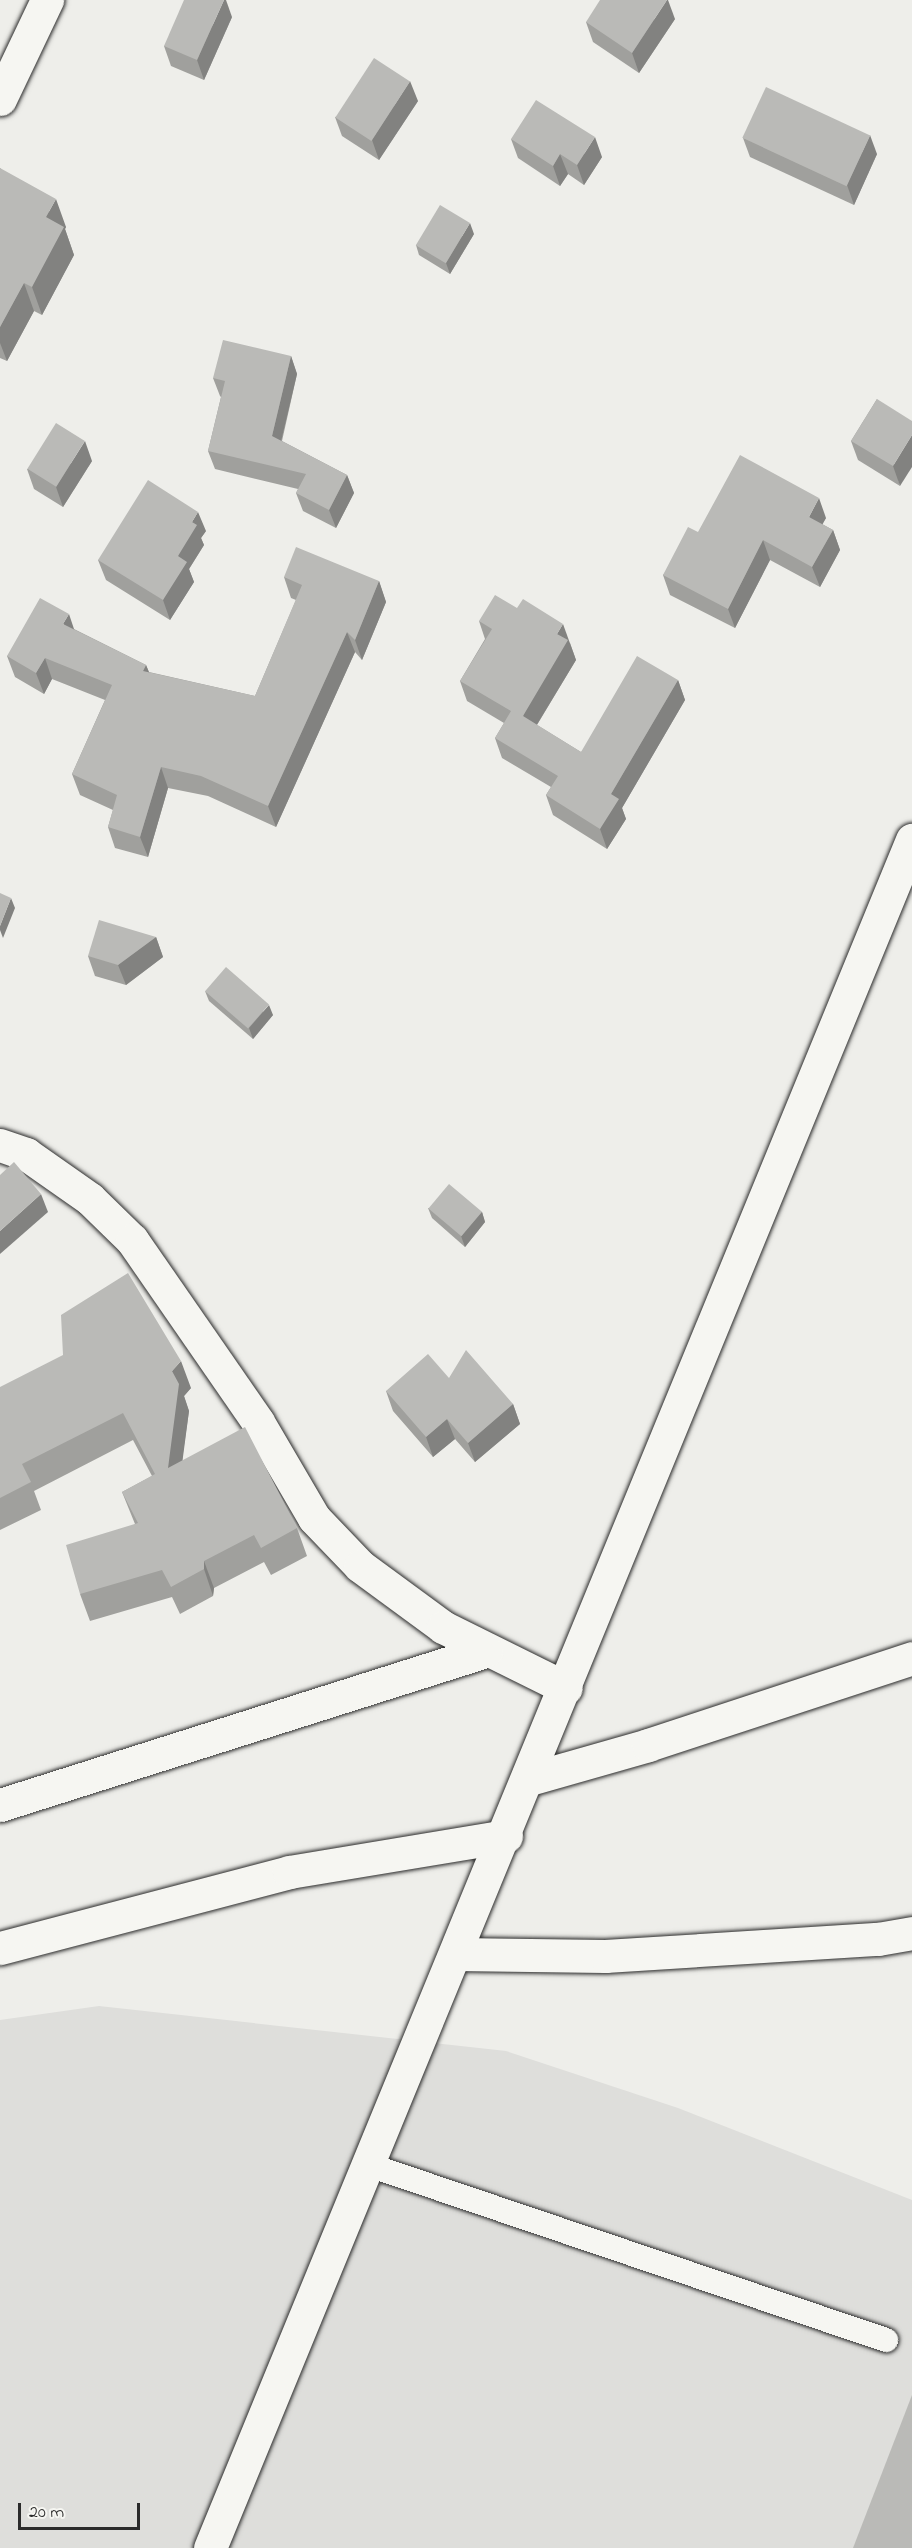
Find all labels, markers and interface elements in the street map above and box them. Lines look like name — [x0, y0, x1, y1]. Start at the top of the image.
scale bar — [21, 2491, 142, 2529]
text: 20 m — [29, 2500, 64, 2526]

